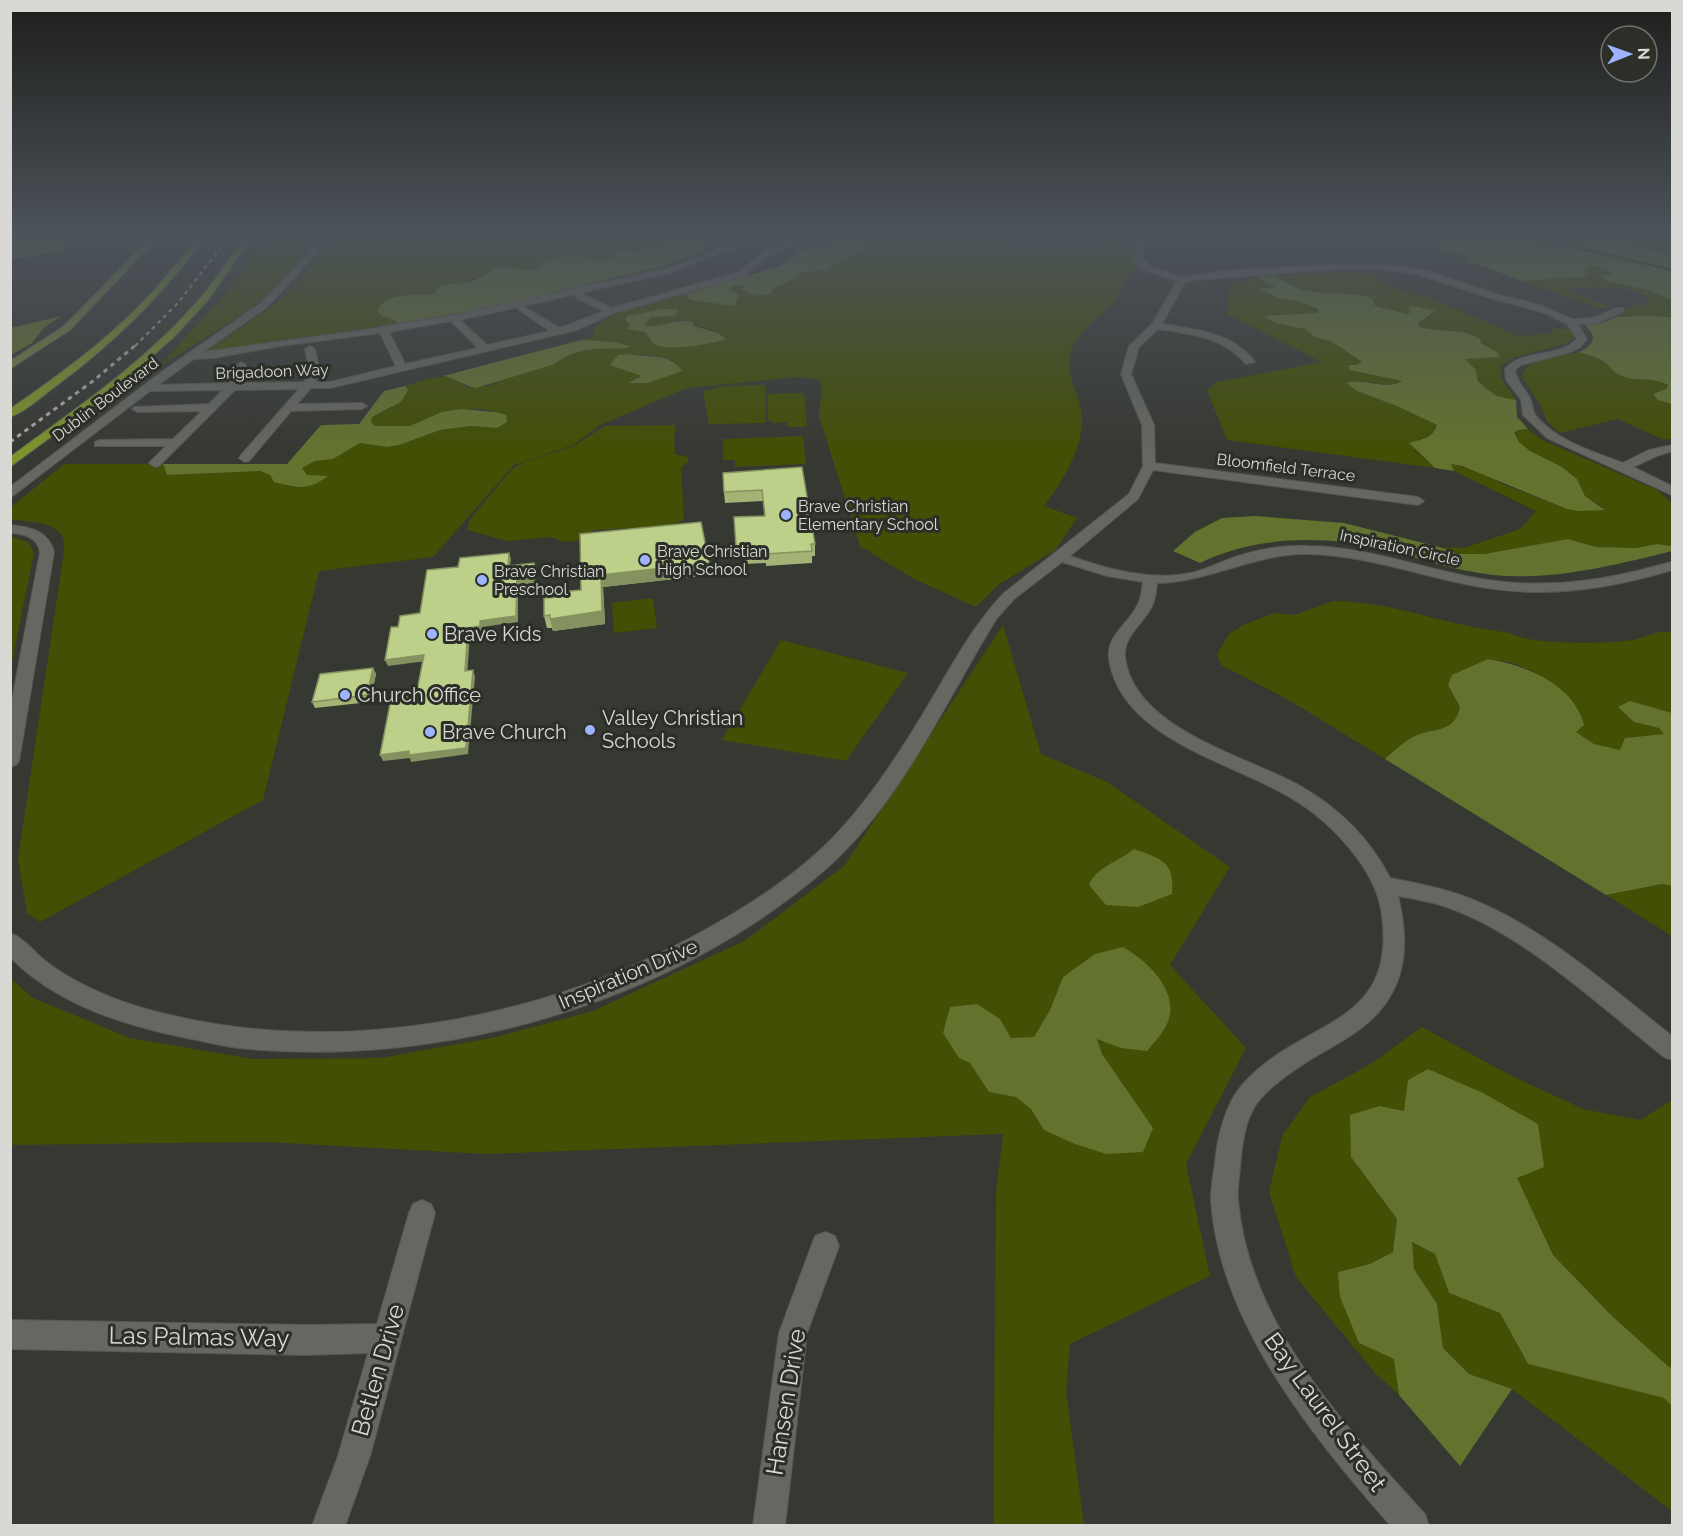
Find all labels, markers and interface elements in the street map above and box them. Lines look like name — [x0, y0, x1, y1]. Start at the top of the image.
north arrow — [1599, 24, 1659, 84]
text: N — [1634, 47, 1653, 60]
street label: Dublin Boulevard — [49, 353, 162, 445]
street label: Brigadoon Way — [215, 360, 329, 383]
street label: Bloomfield Terrace — [1216, 450, 1356, 485]
place label: Brave Christian Elementary School — [798, 497, 939, 534]
marker: Brave Christian Elementary School — [779, 508, 793, 522]
street label: Inspiration Circle — [1338, 525, 1462, 570]
place label: Brave Christian High School — [657, 542, 767, 579]
marker: Brave Christian High School — [638, 553, 652, 567]
place label: Brave Christian Preschool — [494, 562, 604, 599]
marker: Brave Christian Preschool — [475, 573, 489, 587]
place label: Brave Kids — [444, 622, 541, 646]
marker: Brave Kids — [425, 627, 439, 641]
place label: Church Office — [357, 683, 481, 707]
marker: Church Office — [338, 688, 352, 702]
place label: Valley Christian Schools — [602, 706, 743, 753]
place label: Brave Church — [442, 720, 567, 744]
marker: Valley Christian Schools — [583, 723, 597, 737]
marker: Brave Church — [423, 725, 437, 739]
street label: Inspiration Drive — [555, 934, 701, 1014]
street label: Betlen Drive — [345, 1300, 410, 1439]
street label: Las Palmas Way — [108, 1320, 290, 1353]
street label: Hansen Drive — [760, 1327, 811, 1477]
street label: Bay Laurel Street — [1258, 1327, 1393, 1497]

